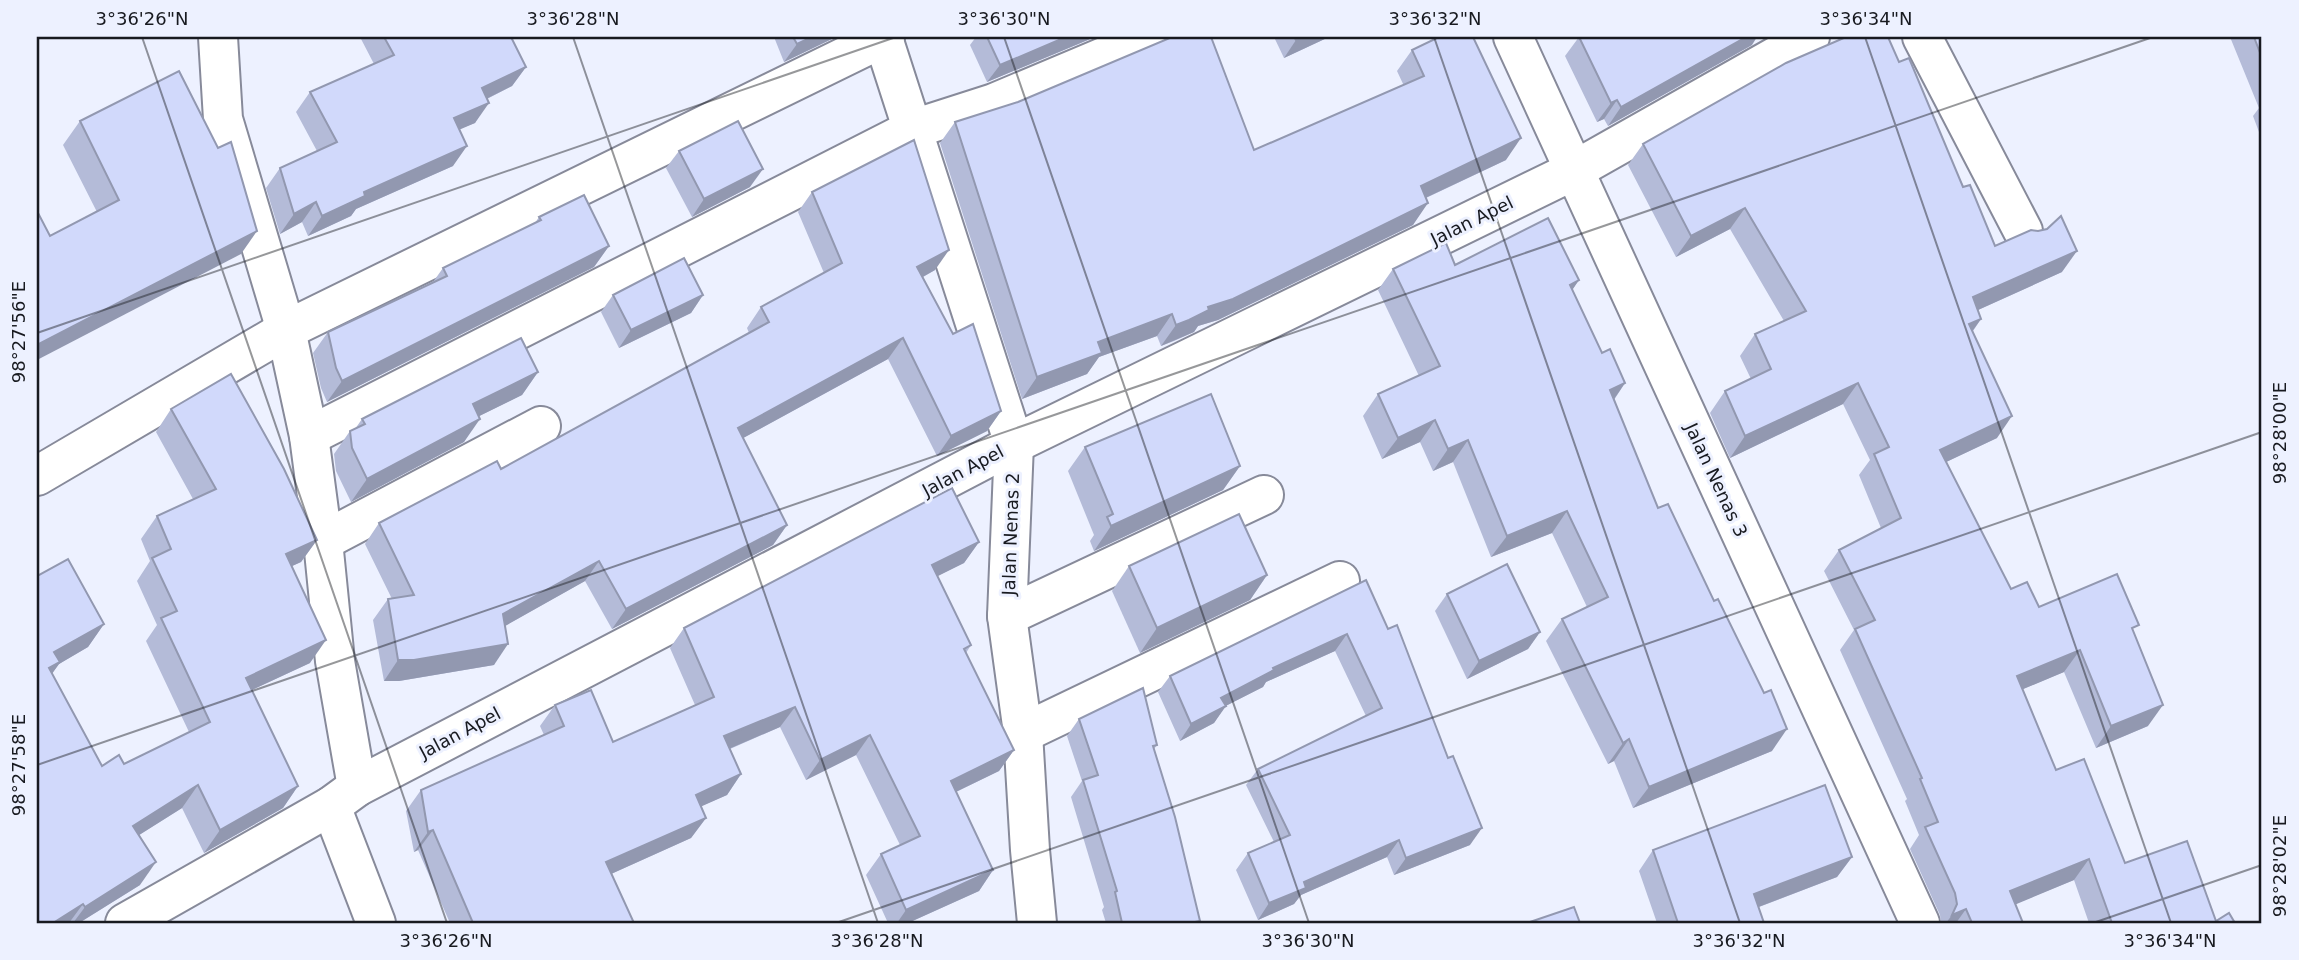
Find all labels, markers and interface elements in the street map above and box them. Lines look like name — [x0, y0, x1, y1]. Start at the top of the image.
text: 3°36'26"N — [96, 8, 188, 29]
text: 3°36'28"N — [527, 8, 619, 29]
text: 3°36'30"N — [958, 8, 1050, 29]
text: 3°36'32"N — [1389, 8, 1481, 29]
text: 3°36'34"N — [1820, 8, 1912, 29]
street label: Jalan Apel — [1426, 192, 1517, 250]
text: 98°27'56"E — [8, 281, 29, 383]
text: 98°28'00"E — [2269, 382, 2290, 484]
street label: Jalan Nenas 3 — [1681, 419, 1752, 540]
street label: Jalan Apel — [918, 440, 1007, 501]
street label: Jalan Nenas 2 — [998, 472, 1023, 597]
street label: Jalan Apel — [415, 702, 504, 763]
text: 98°27'58"E — [8, 714, 29, 816]
text: 98°28'02"E — [2269, 815, 2290, 917]
text: 3°36'26"N — [400, 930, 492, 951]
text: 3°36'28"N — [831, 930, 923, 951]
text: 3°36'30"N — [1262, 930, 1354, 951]
text: 3°36'32"N — [1693, 930, 1785, 951]
text: 3°36'34"N — [2124, 930, 2216, 951]

